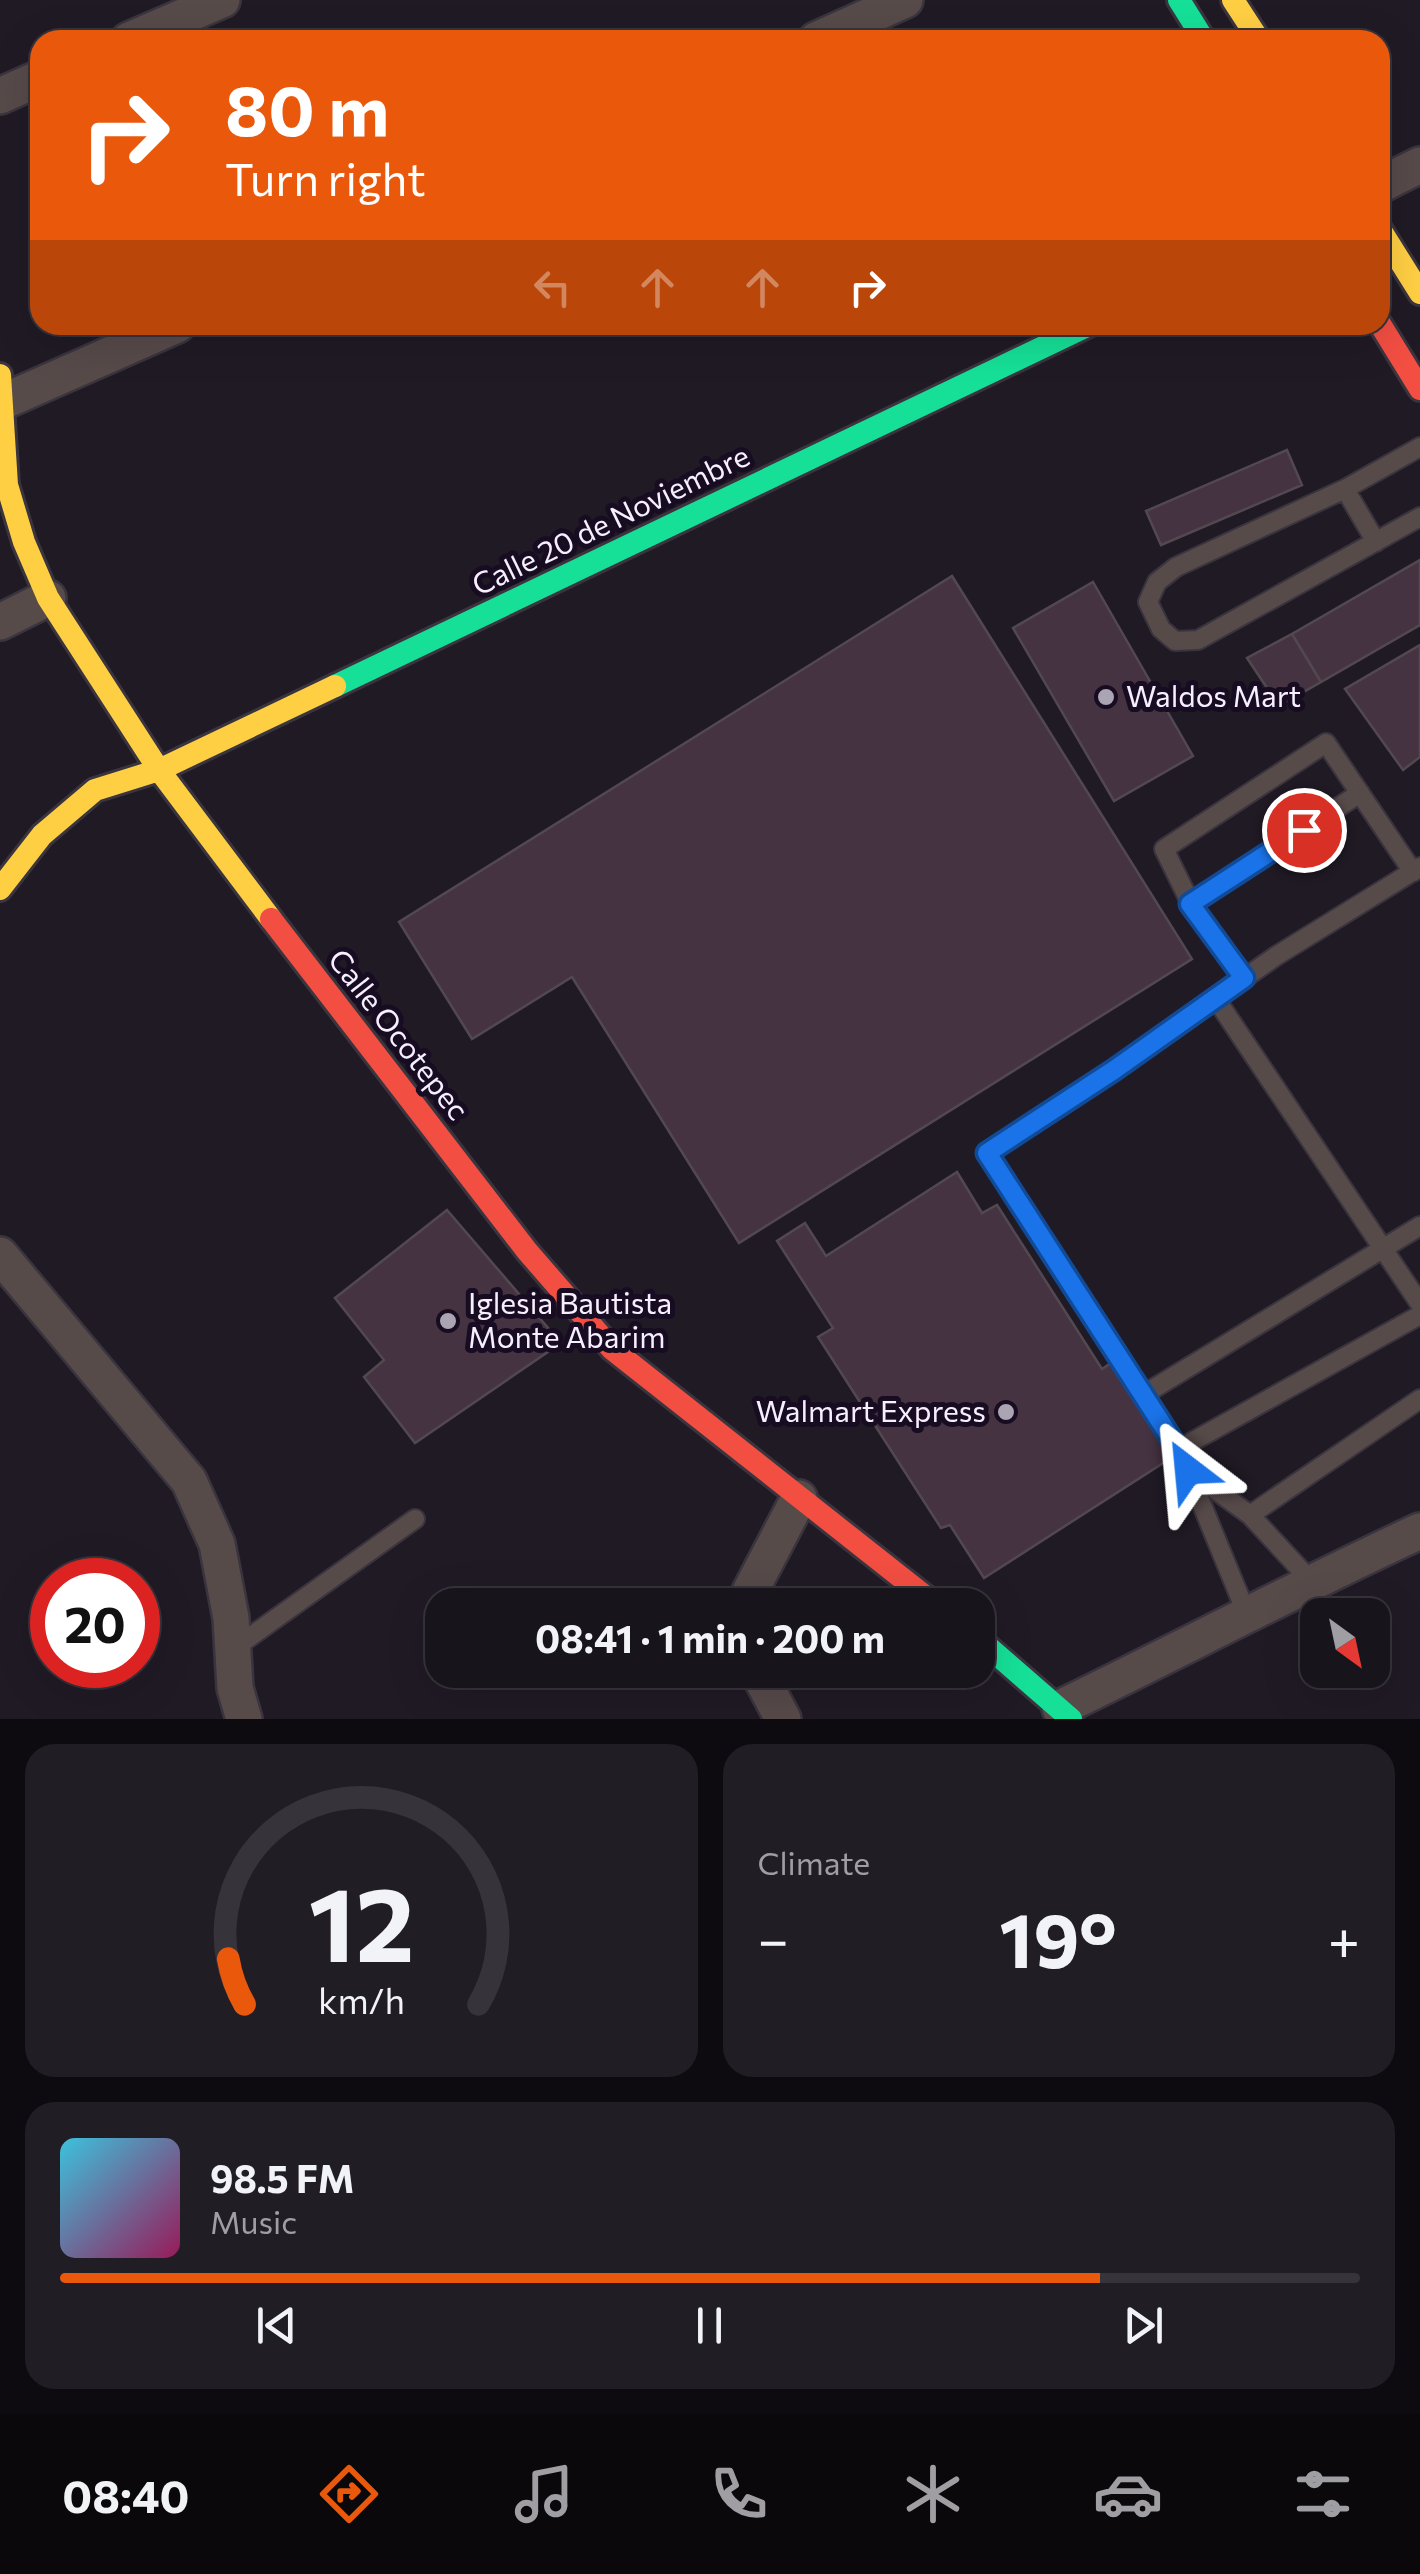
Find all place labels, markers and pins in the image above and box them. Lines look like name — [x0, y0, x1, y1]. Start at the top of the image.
place label: Waldos Mart — [1126, 676, 1301, 713]
marker: Waldos Mart — [1095, 686, 1117, 708]
pin — [1262, 788, 1347, 873]
place label: Iglesia Bautista Monte Abarim — [468, 1283, 672, 1354]
marker: Iglesia Bautista Monte Abarim — [437, 1310, 459, 1332]
place label: Walmart Express — [756, 1391, 986, 1428]
marker: Walmart Express — [995, 1401, 1017, 1423]

